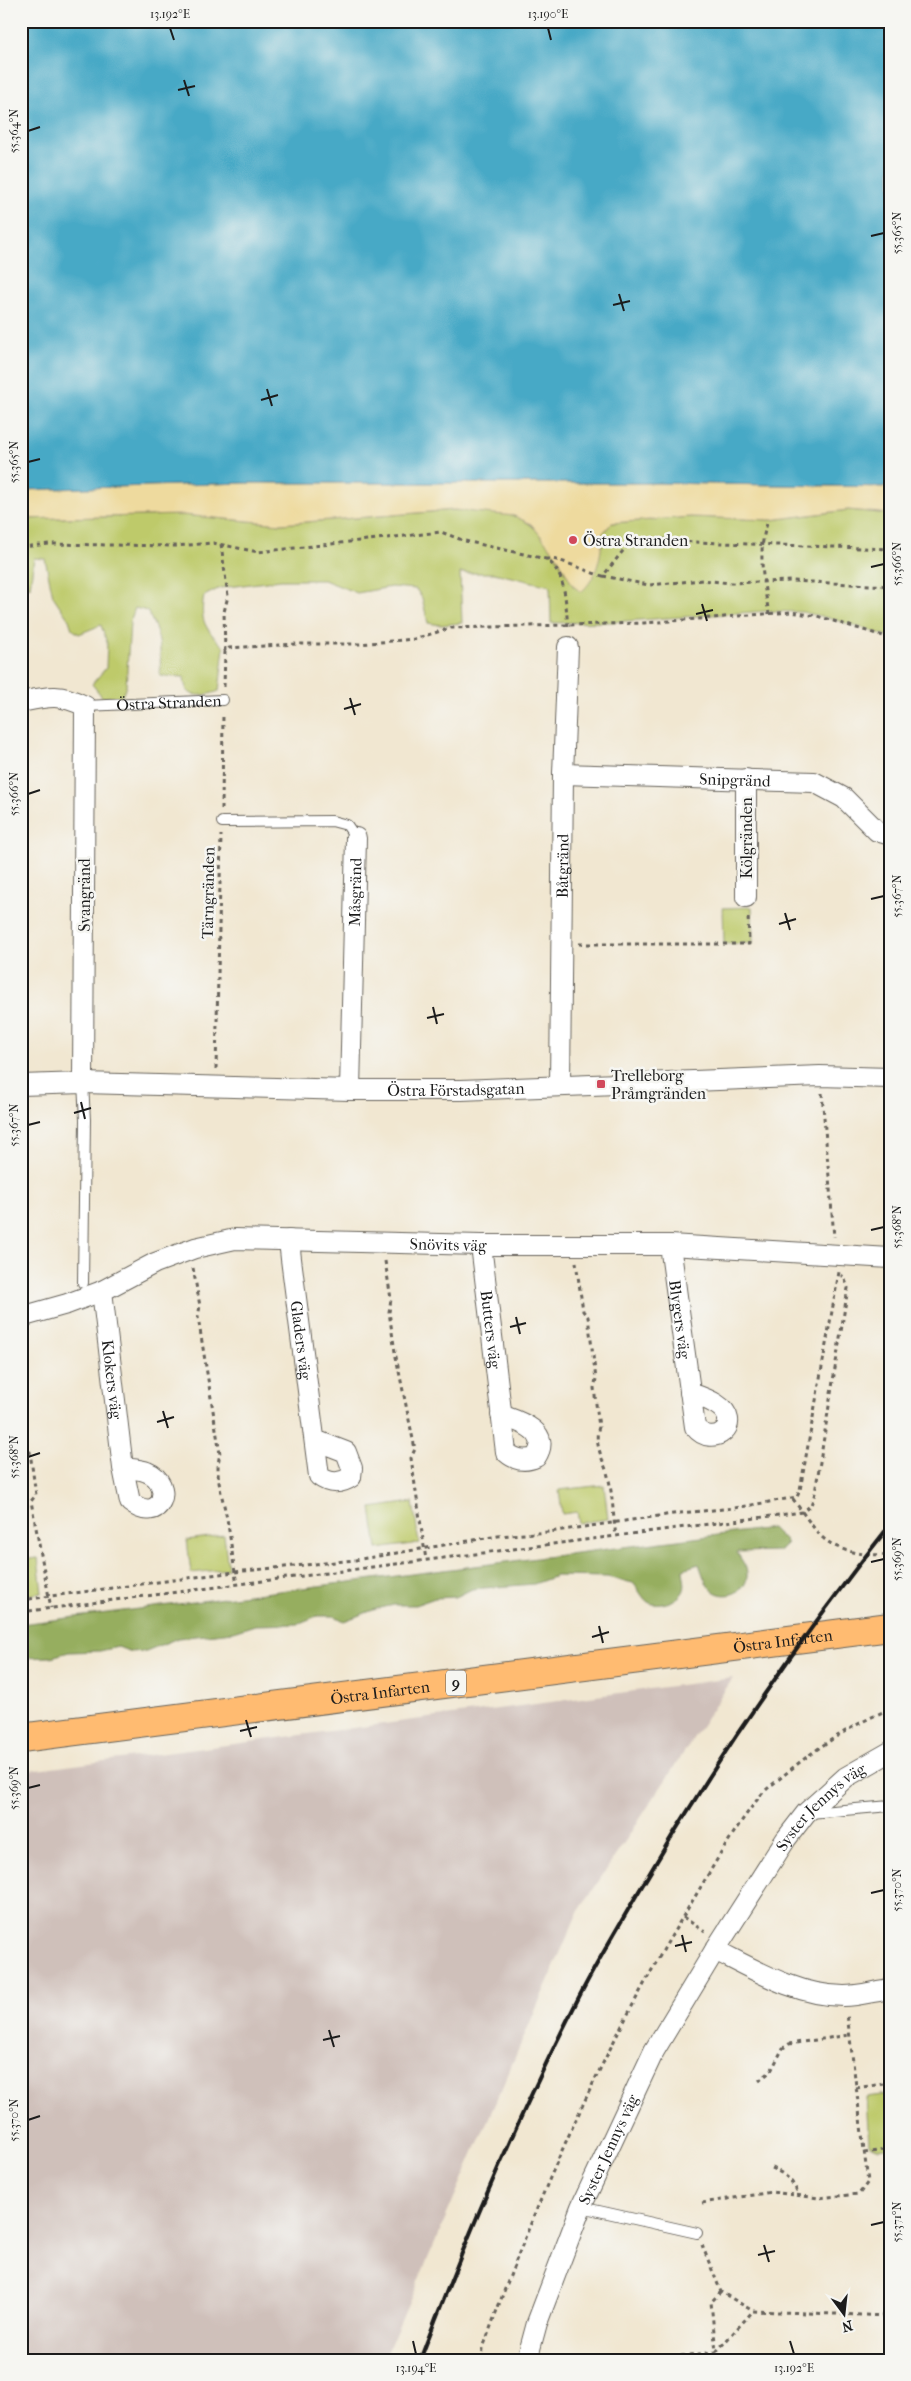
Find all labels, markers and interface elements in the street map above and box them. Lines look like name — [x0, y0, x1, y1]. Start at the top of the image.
text: 13.192°E — [150, 7, 190, 21]
text: 13.190°E — [528, 7, 568, 21]
text: 55.364°N — [7, 109, 21, 153]
text: 55.365°N — [890, 212, 904, 254]
text: 55.365°N — [7, 441, 21, 483]
place label: Östra Stranden — [583, 531, 689, 550]
marker: Östra Stranden — [567, 534, 579, 546]
text: 55.366°N — [890, 542, 904, 586]
street label: Östra Stranden — [116, 691, 223, 714]
street label: Snipgränd — [699, 769, 771, 790]
text: 55.366°N — [7, 772, 21, 816]
street label: Kölgränden — [737, 796, 756, 879]
street label: Båtgränd — [552, 833, 572, 898]
street label: Tärngränden — [198, 846, 218, 939]
street label: Måsgränd — [344, 857, 365, 927]
street label: Svangränd — [75, 858, 94, 932]
text: 55.367°N — [890, 874, 904, 918]
place label: Trelleborg Pråmgränden — [611, 1066, 707, 1103]
street label: Östra Förstadsgatan — [387, 1078, 526, 1100]
marker: Trelleborg Pråmgränden — [595, 1078, 607, 1090]
text: 55.367°N — [7, 1103, 21, 1147]
text: 55.368°N — [890, 1205, 904, 1249]
street label: Snövits väg — [410, 1234, 487, 1255]
street label: Blygers väg — [665, 1279, 695, 1360]
street label: Butters väg — [477, 1289, 505, 1370]
street label: Gladers väg — [287, 1299, 316, 1381]
street label: Klokers väg — [98, 1339, 127, 1421]
text: 55.368°N — [7, 1435, 21, 1479]
text: 55.369°N — [890, 1537, 904, 1581]
street label: Östra Infarten — [732, 1625, 834, 1656]
road number: 9 — [446, 1670, 466, 1696]
street label: Östra Infarten — [329, 1676, 432, 1708]
street label: Syster Jennys väg — [771, 1758, 869, 1854]
text: 55.369°N — [7, 1766, 21, 1810]
text: 55.370°N — [890, 1868, 904, 1912]
street label: Syster Jennys väg — [574, 2091, 642, 2208]
text: 55.370°N — [7, 2098, 21, 2142]
text: 55.371°N — [890, 2201, 904, 2243]
north arrow — [818, 2288, 868, 2338]
text: N — [840, 2316, 855, 2336]
text: 13.194°E — [396, 2361, 436, 2375]
text: 13.192°E — [774, 2361, 814, 2375]

